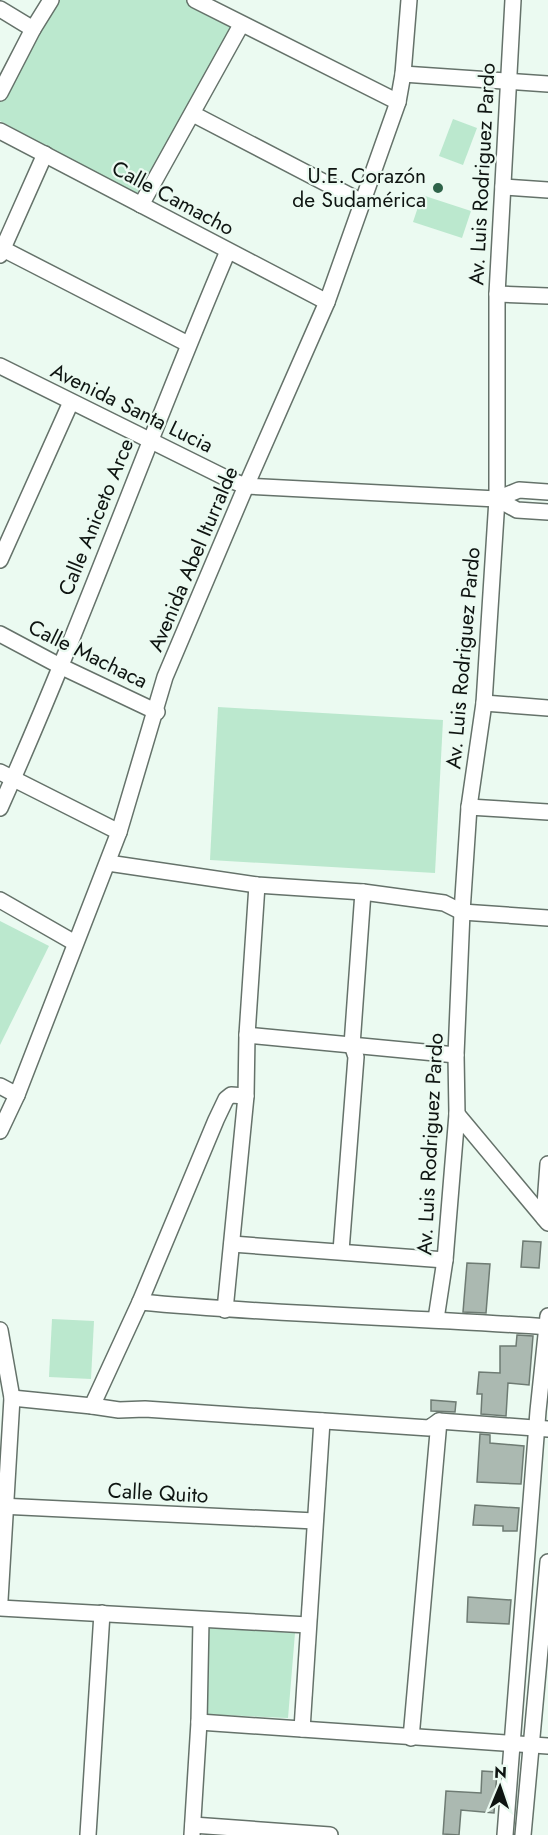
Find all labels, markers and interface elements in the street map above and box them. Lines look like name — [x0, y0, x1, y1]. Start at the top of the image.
street label: Av. Luis Rodriguez Pardo — [461, 62, 503, 286]
street label: Calle Camacho — [106, 153, 240, 243]
place label: U.E. Corazón de Sudamérica — [292, 161, 426, 215]
marker: U.E. Corazón de Sudamérica — [431, 181, 445, 195]
street label: Avenida Santa Lucia — [46, 356, 218, 460]
street label: Calle Aniceto Arce — [51, 434, 141, 600]
street label: Avenida Abel Iturralde — [140, 462, 246, 656]
street label: Av. Luis Rodriguez Pardo — [438, 546, 488, 770]
street label: Calle Machaca — [23, 612, 153, 696]
street label: Av. Luis Rodriguez Pardo — [409, 1032, 451, 1256]
street label: Calle Quito — [107, 1475, 209, 1511]
north arrow — [470, 1757, 530, 1817]
text: N — [494, 1761, 507, 1784]

